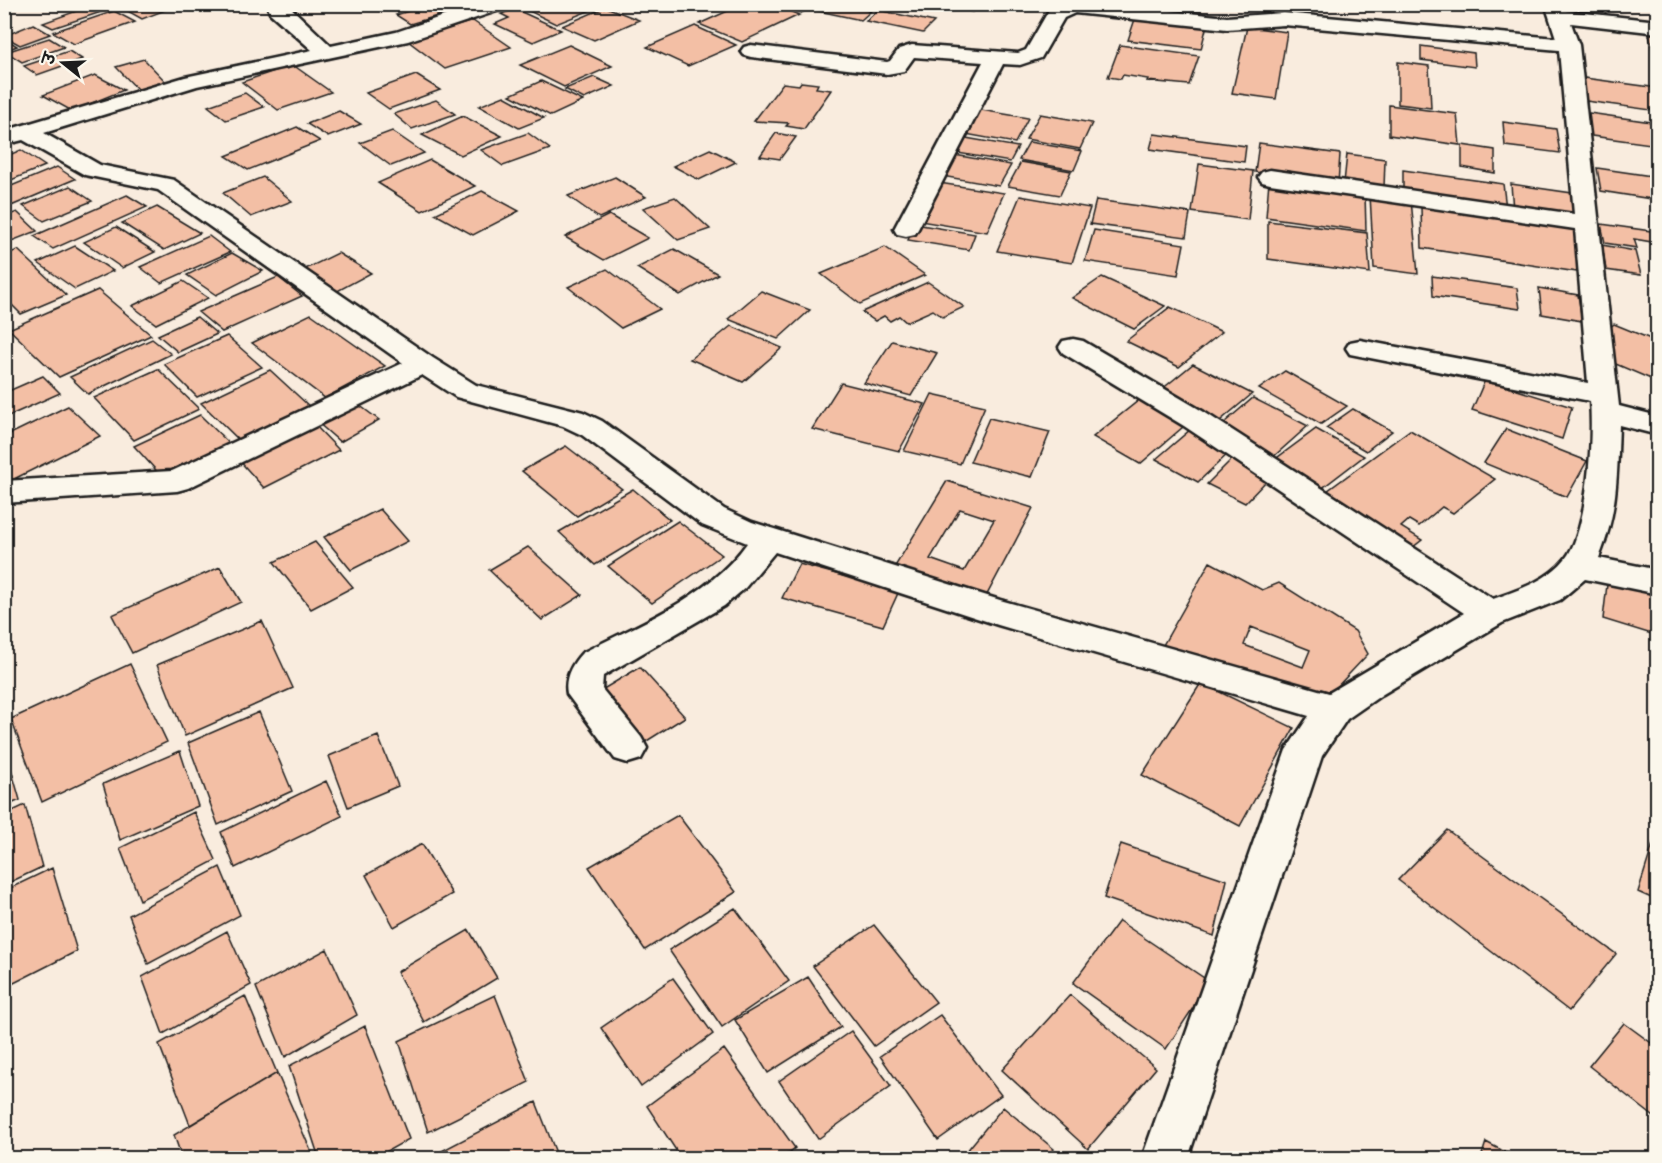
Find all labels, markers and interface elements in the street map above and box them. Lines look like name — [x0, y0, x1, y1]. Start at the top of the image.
north arrow — [33, 33, 93, 93]
text: उ — [36, 49, 60, 68]

